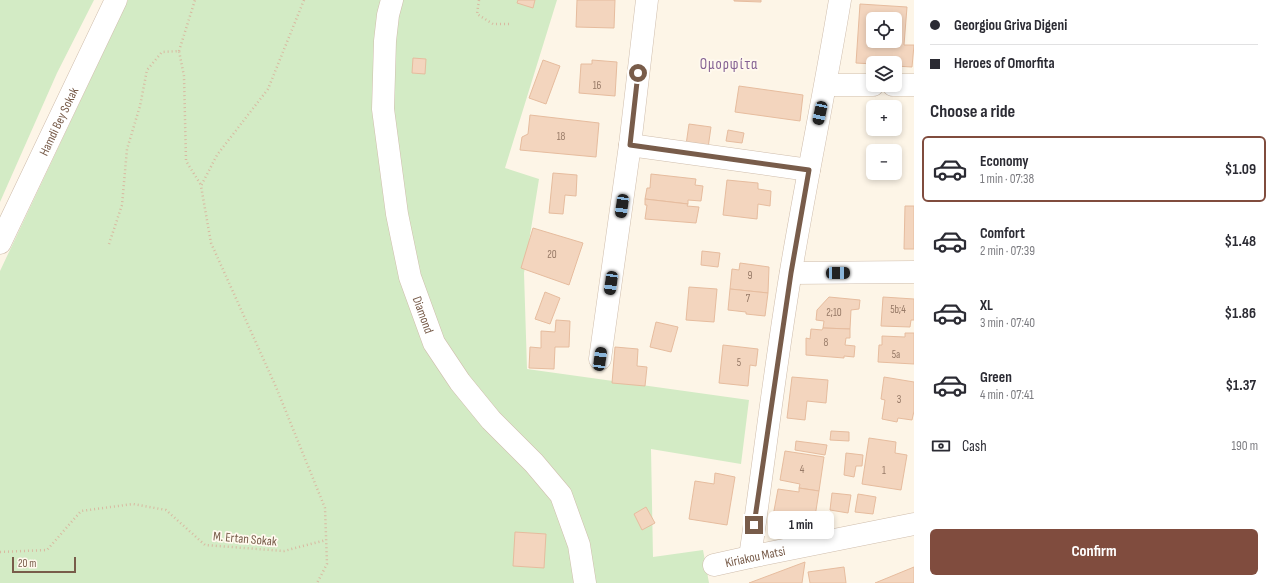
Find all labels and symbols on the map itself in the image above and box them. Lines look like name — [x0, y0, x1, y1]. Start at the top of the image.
district label: Ομορφίτα — [700, 55, 758, 74]
route start — [629, 64, 647, 82]
house number: 16 — [593, 79, 602, 92]
street label: Hamdi Bey Sokak — [36, 85, 82, 158]
car — [812, 100, 828, 126]
house number: 18 — [557, 130, 566, 143]
car — [614, 193, 630, 219]
house number: 20 — [547, 248, 557, 261]
car — [826, 267, 850, 279]
house number: 9 — [748, 269, 753, 282]
car — [603, 270, 619, 296]
house number: 7 — [746, 292, 751, 305]
street label: Diamond — [409, 294, 437, 336]
house number: 5b;4 — [890, 303, 906, 316]
house number: 2;10 — [826, 306, 842, 319]
house number: 8 — [824, 336, 829, 349]
car — [592, 346, 608, 372]
house number: 5a — [892, 348, 900, 361]
house number: 5 — [737, 356, 741, 369]
house number: 3 — [897, 393, 902, 406]
house number: 4 — [800, 463, 805, 476]
house number: 1 — [882, 464, 886, 477]
callout: 1 min — [768, 511, 834, 539]
route end — [745, 516, 763, 534]
street label: M. Ertan Sokak — [212, 528, 277, 550]
street label: Kiriakou Matsi — [724, 543, 787, 571]
scale bar — [12, 555, 76, 574]

